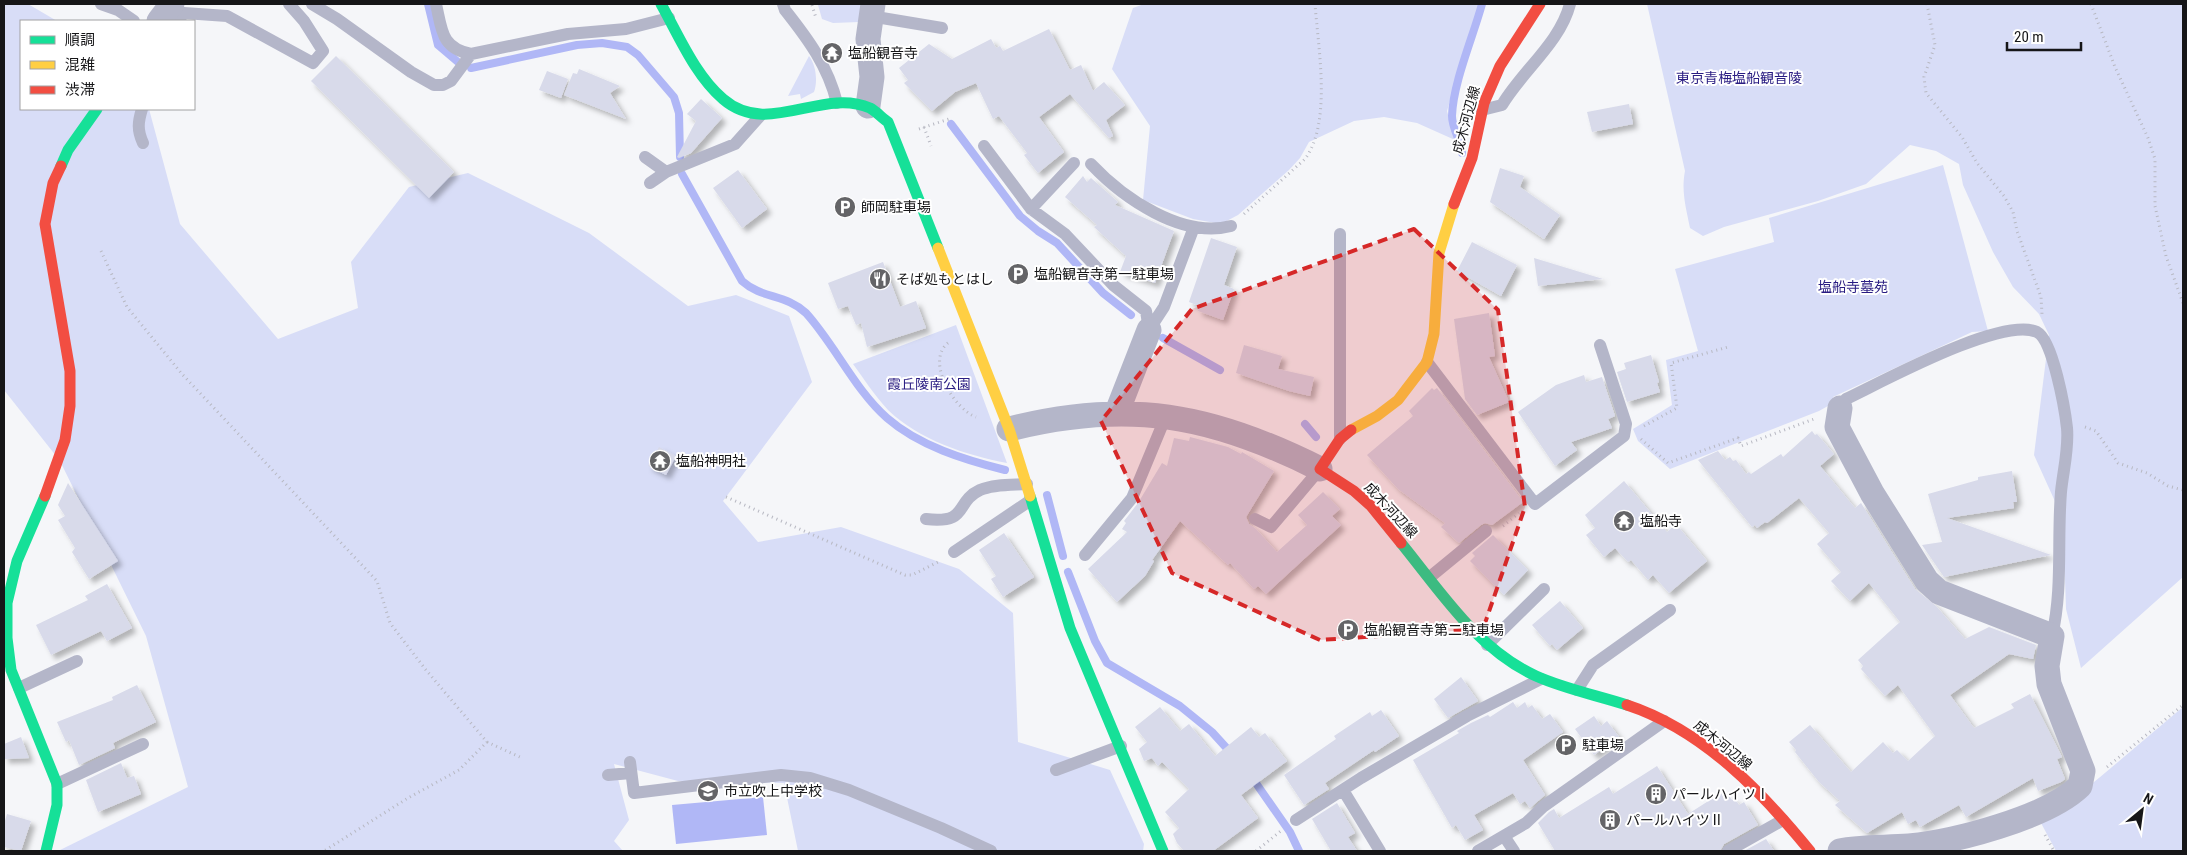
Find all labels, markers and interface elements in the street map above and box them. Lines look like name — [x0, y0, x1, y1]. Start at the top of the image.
legend — [20, 20, 195, 110]
scale bar — [2007, 20, 2081, 52]
text: 20 m — [2014, 28, 2044, 46]
text: 順調 — [65, 31, 95, 49]
temple icon: 塩船観音寺 — [820, 41, 844, 65]
place label: 塩船観音寺 — [848, 45, 918, 61]
text: 混雑 — [65, 56, 95, 74]
park label: 東京青梅塩船観音陵 — [1676, 70, 1802, 86]
text: 渋滞 — [65, 81, 95, 99]
street label: 成木河辺線 — [1449, 84, 1483, 156]
parking icon: 師岡駐車場 — [833, 195, 857, 219]
place label: 師岡駐車場 — [861, 199, 931, 215]
parking icon: 塩船観音寺第一駐車場 — [1006, 262, 1030, 286]
place label: 塩船観音寺第一駐車場 — [1034, 266, 1174, 282]
restaurant icon: そば処もとはし — [868, 267, 892, 291]
place label: そば処もとはし — [896, 271, 994, 287]
park label: 塩船寺墓苑 — [1818, 279, 1888, 295]
park label: 霞丘陵南公園 — [887, 376, 971, 392]
temple icon: 塩船神明社 — [648, 449, 672, 473]
place label: 塩船神明社 — [676, 453, 746, 469]
street label: 成木河辺線 — [1361, 479, 1421, 541]
temple icon: 塩船寺 — [1612, 509, 1636, 533]
place label: 塩船寺 — [1640, 513, 1682, 529]
parking icon: 塩船観音寺第二駐車場 — [1336, 618, 1360, 642]
place label: 塩船観音寺第二駐車場 — [1364, 622, 1504, 638]
street label: 成木河辺線 — [1691, 717, 1755, 773]
parking icon: 駐車場 — [1554, 733, 1578, 757]
place label: 駐車場 — [1582, 737, 1624, 753]
school or university icon: 市立吹上中学校 — [696, 779, 720, 803]
building icon: パールハイツⅠ — [1644, 782, 1668, 806]
place label: 市立吹上中学校 — [724, 783, 822, 799]
north arrow — [2117, 785, 2167, 835]
place label: パールハイツⅠ — [1672, 786, 1770, 802]
text: N — [2141, 790, 2156, 808]
building icon: パールハイツⅡ — [1598, 808, 1622, 832]
place label: パールハイツⅡ — [1626, 812, 1724, 828]

